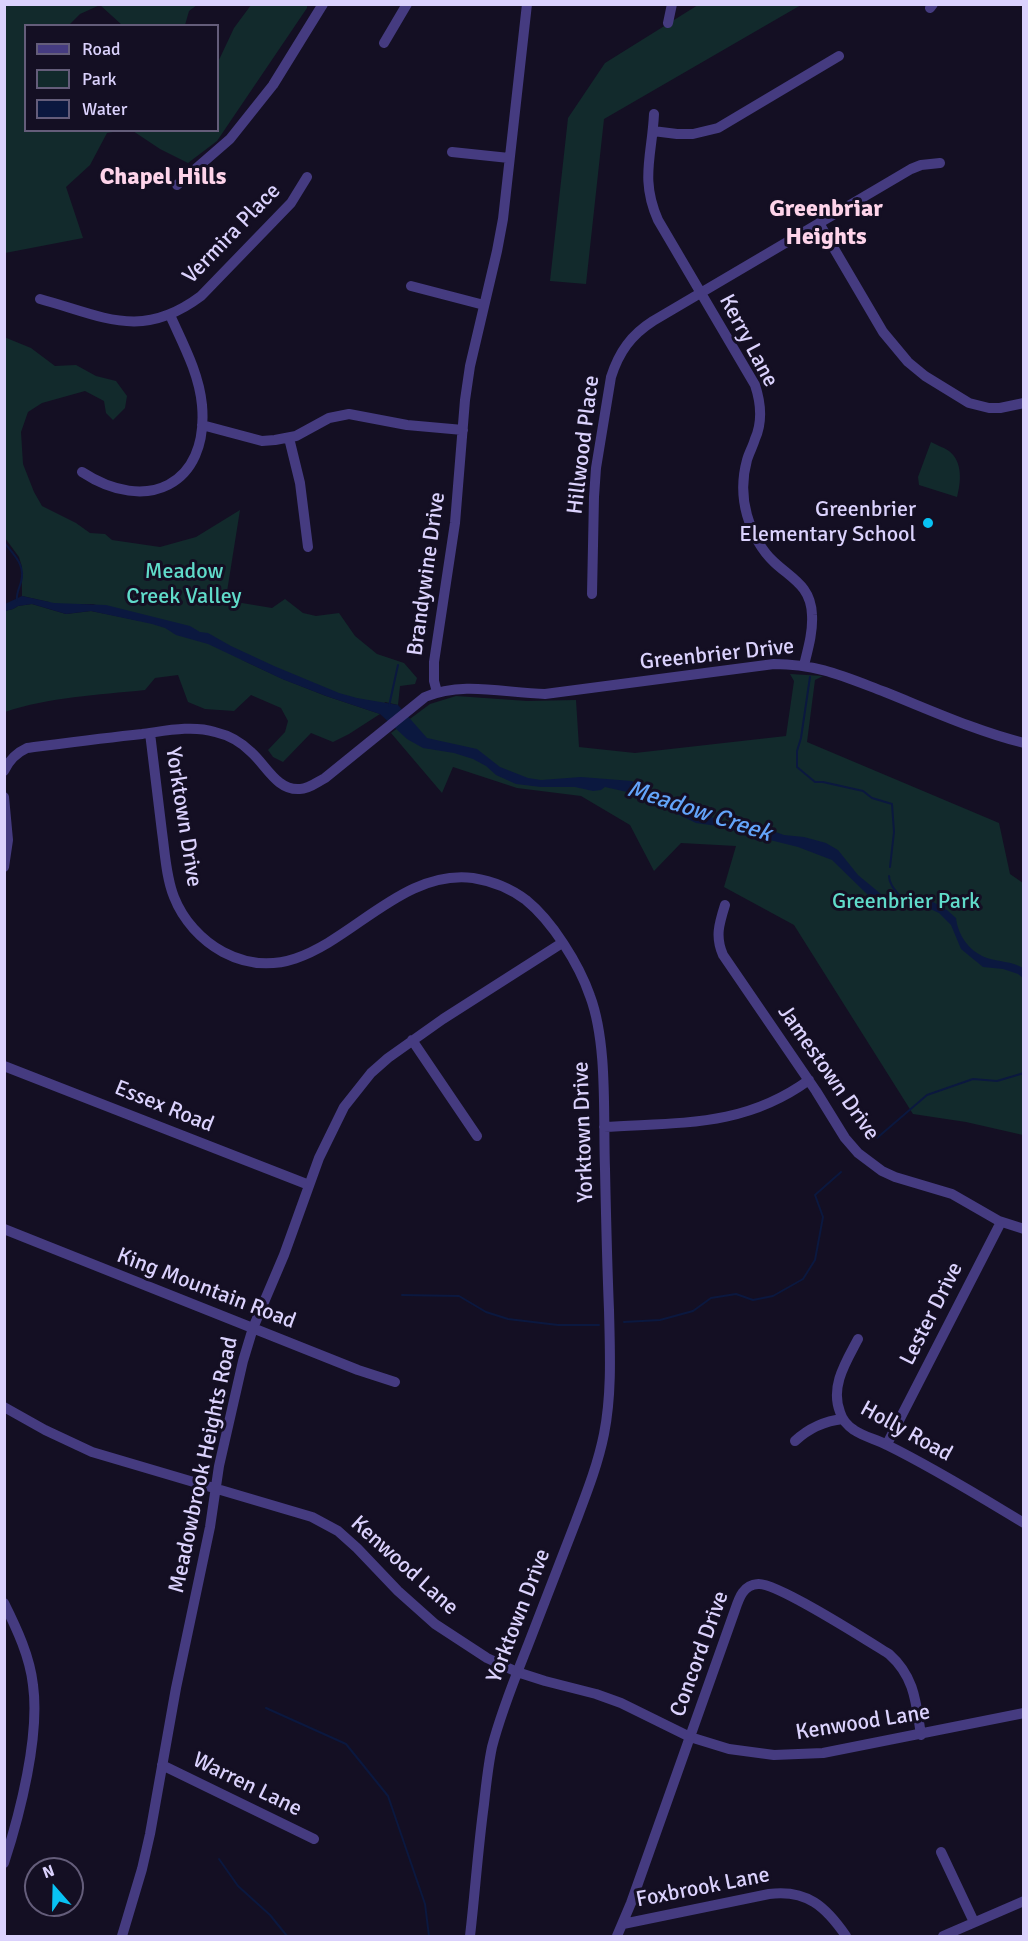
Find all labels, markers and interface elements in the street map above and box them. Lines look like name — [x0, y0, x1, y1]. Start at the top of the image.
legend — [24, 24, 219, 132]
text: Road — [82, 38, 121, 60]
text: Park — [82, 68, 117, 90]
text: Water — [82, 98, 127, 120]
district label: Chapel Hills — [100, 164, 226, 192]
street label: Vermira Place — [178, 178, 286, 290]
district label: Greenbriar Heights — [769, 196, 883, 252]
street label: Kerry Lane — [713, 290, 783, 392]
street label: Hillwood Place — [562, 374, 606, 516]
street label: Brandywine Drive — [402, 490, 452, 658]
place label: Greenbrier Elementary School — [739, 497, 916, 548]
marker: Greenbrier Elementary School — [921, 516, 935, 530]
park label: Meadow Creek Valley — [126, 559, 242, 610]
street label: Greenbrier Drive — [639, 634, 795, 676]
street label: Yorktown Drive — [159, 745, 207, 889]
water label: Meadow Creek — [623, 775, 775, 849]
park label: Greenbrier Park — [832, 889, 980, 915]
street label: Jamestown Drive — [772, 1000, 884, 1146]
street label: Yorktown Drive — [568, 1061, 600, 1203]
street label: Essex Road — [110, 1075, 218, 1139]
street label: King Mountain Road — [113, 1243, 299, 1335]
street label: Lester Drive — [895, 1258, 969, 1370]
street label: Meadowbrook Heights Road — [164, 1334, 244, 1596]
street label: Holly Road — [855, 1396, 957, 1468]
street label: Kenwood Lane — [345, 1511, 463, 1621]
street label: Yorktown Drive — [481, 1545, 557, 1687]
street label: Concord Drive — [665, 1588, 735, 1720]
street label: Kenwood Lane — [794, 1699, 932, 1747]
street label: Warren Lane — [188, 1747, 306, 1823]
north arrow — [24, 1857, 84, 1917]
text: N — [40, 1861, 57, 1883]
street label: Foxbrook Lane — [634, 1862, 772, 1914]

